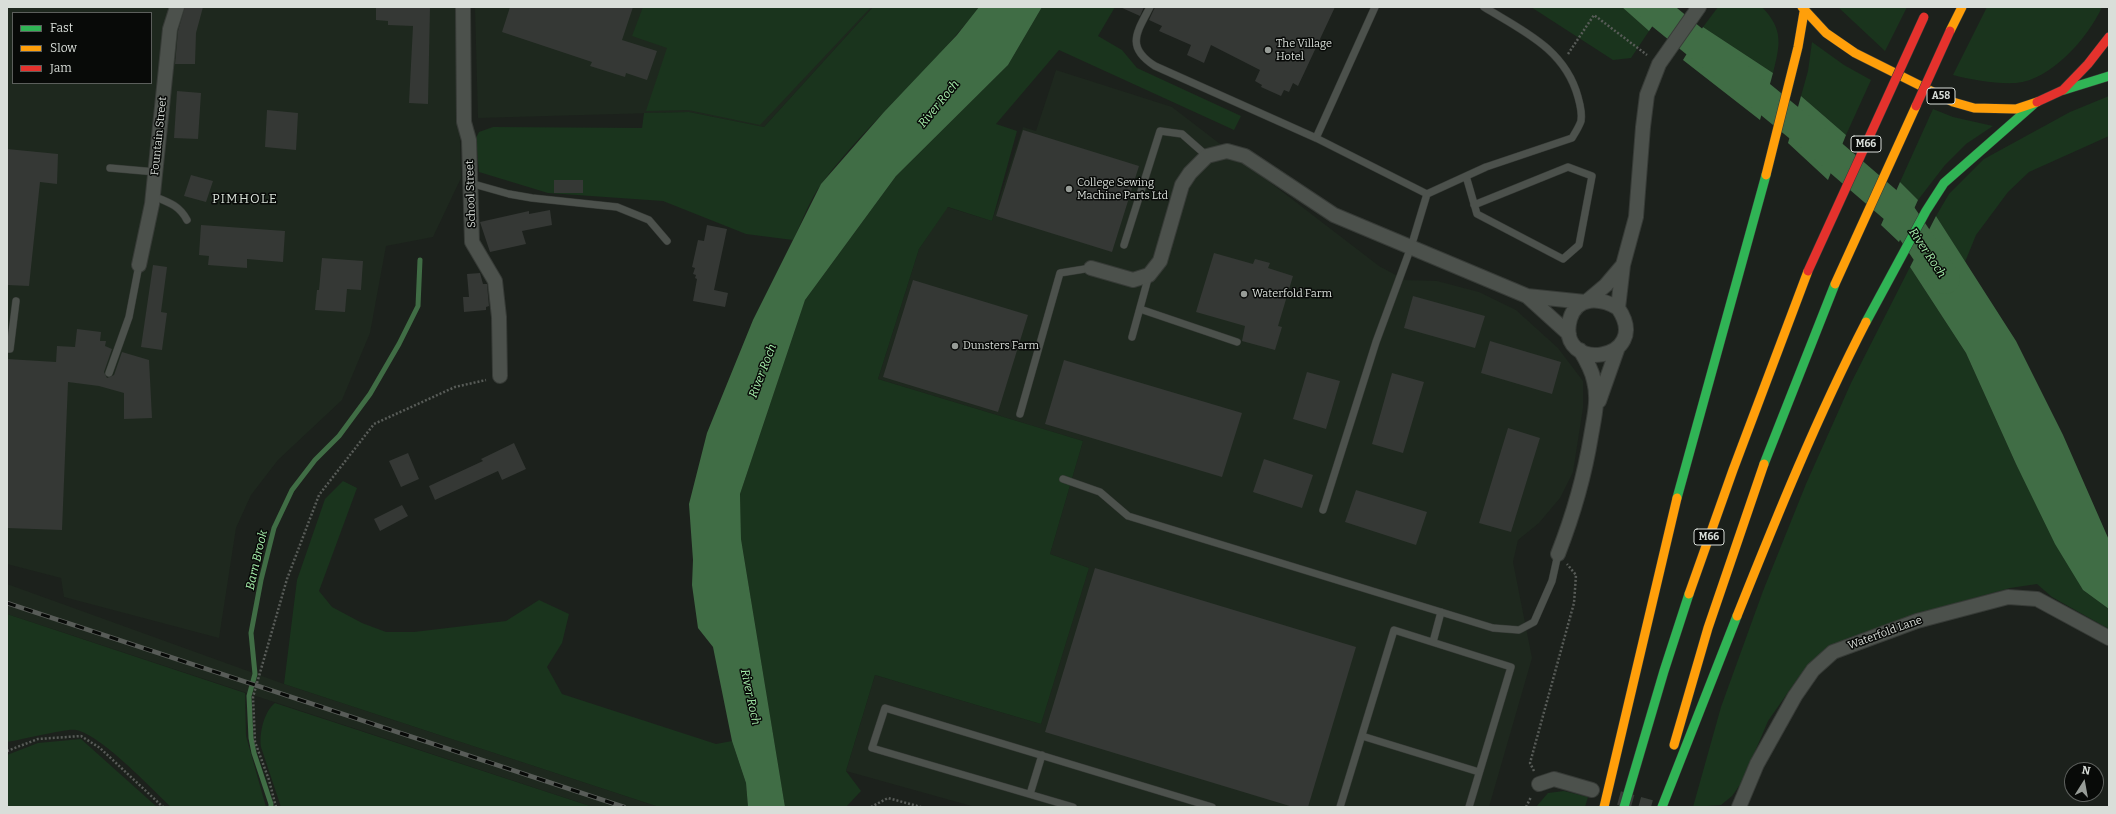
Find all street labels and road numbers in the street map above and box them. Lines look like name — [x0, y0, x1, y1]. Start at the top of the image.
road number: A58 — [1927, 88, 1955, 104]
street label: Fountain Street — [148, 96, 170, 176]
road number: M66 — [1851, 136, 1881, 152]
street label: School Street — [463, 160, 479, 228]
road number: M66 — [1694, 529, 1724, 545]
street label: Waterfold Lane — [1846, 613, 1924, 653]

